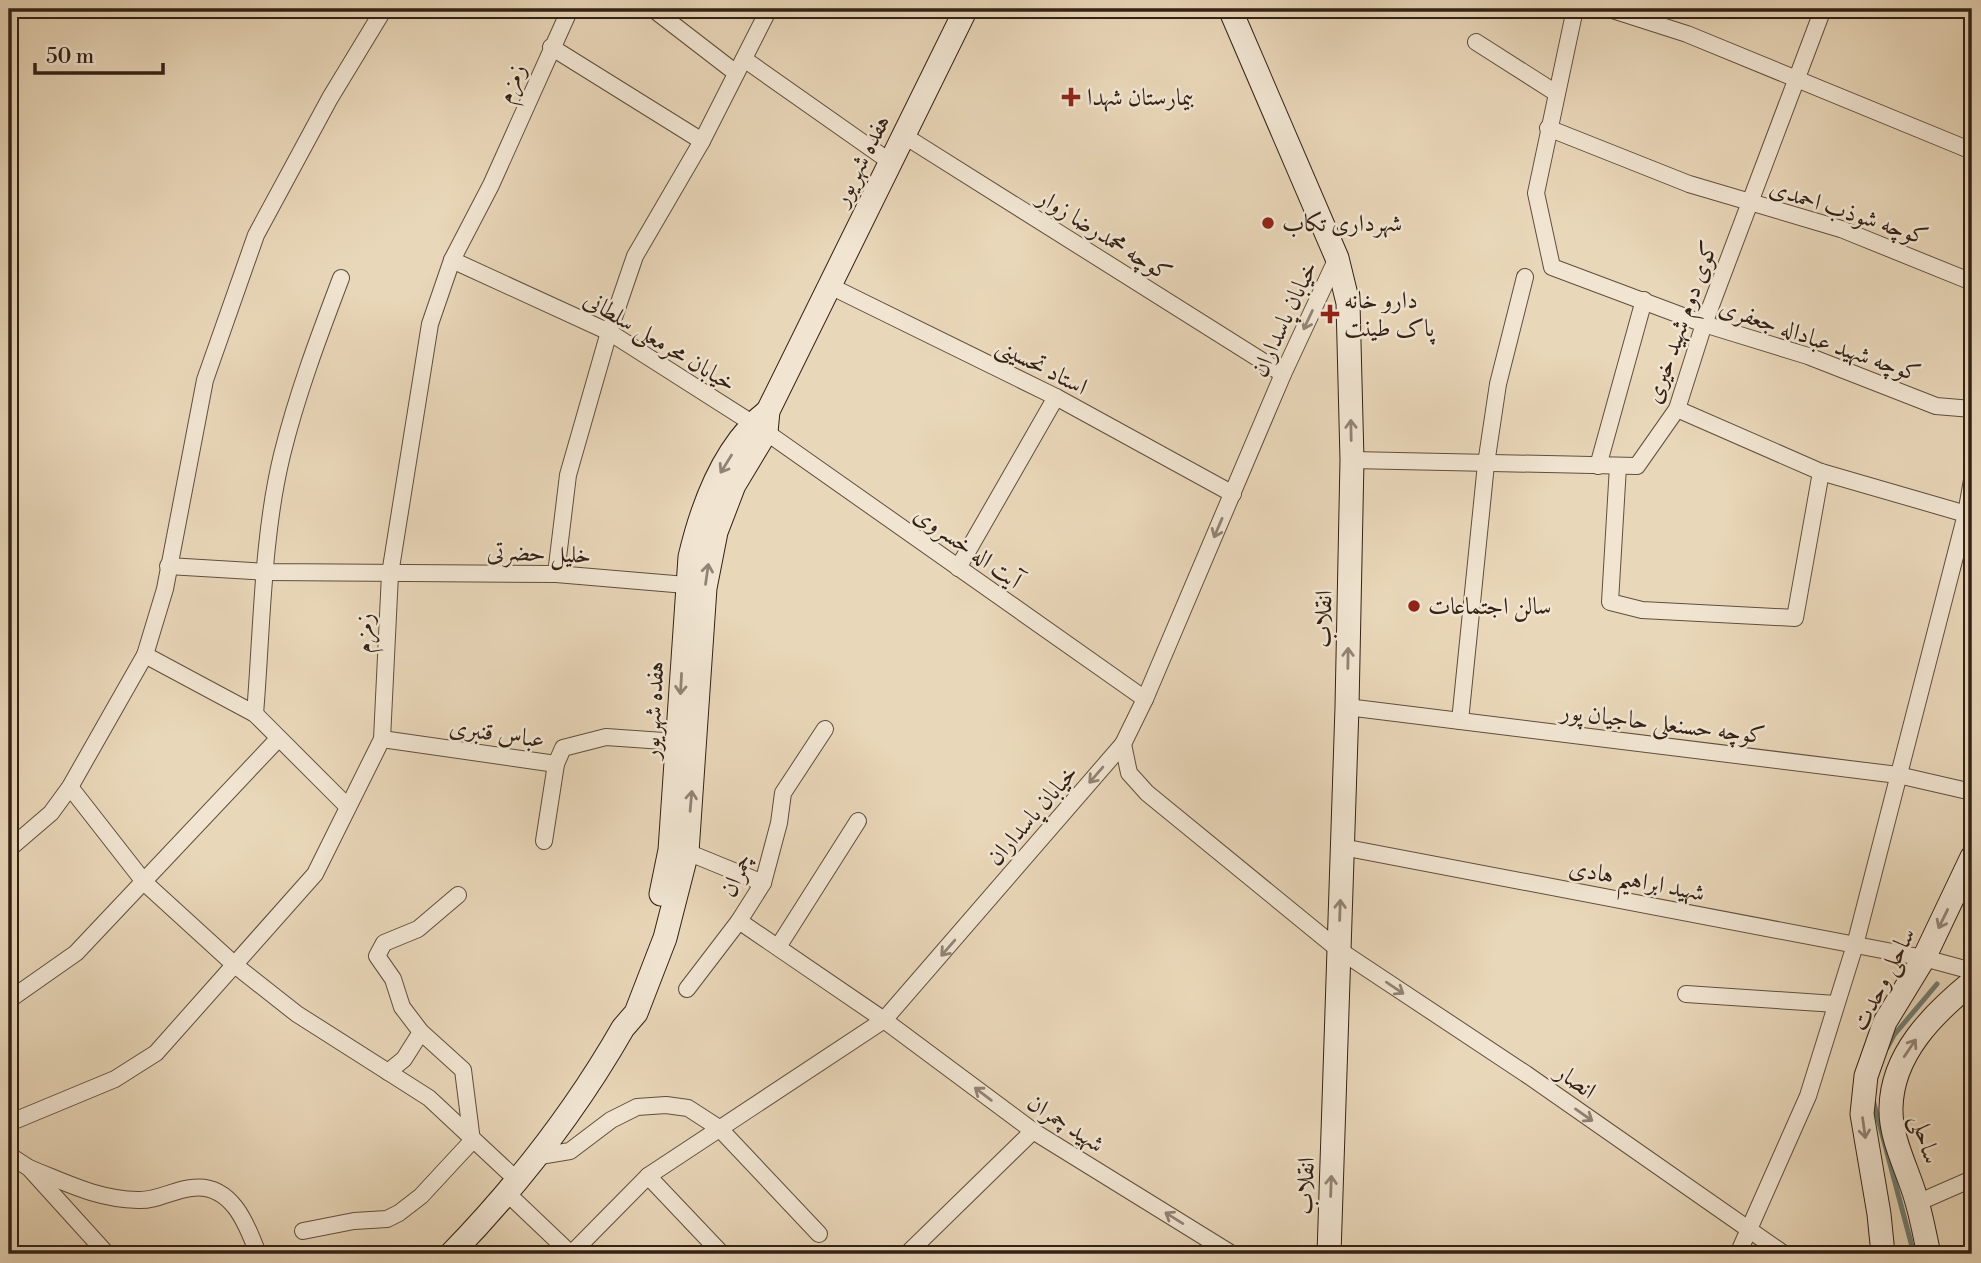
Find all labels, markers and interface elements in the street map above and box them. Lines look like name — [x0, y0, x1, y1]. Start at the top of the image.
scale bar — [35, 32, 163, 76]
text: 50 m — [46, 44, 94, 70]
street label: زمزم — [490, 59, 538, 110]
place label: بیمارستان شهدا — [1087, 83, 1194, 113]
marker: بیمارستان شهدا — [1061, 87, 1081, 107]
street label: هفده شهریور — [825, 110, 897, 213]
street label: کوچه شوذب احمدی — [1765, 173, 1932, 254]
street label: کوچه محمدرضا زوار — [1030, 182, 1177, 290]
place label: شهرداری تکاب — [1282, 209, 1402, 239]
marker: شهرداری تکاب — [1260, 215, 1276, 231]
street label: کوی دوم شهید خیری — [1639, 237, 1730, 410]
street label: خیابان پاسداران — [1245, 257, 1326, 383]
street label: خیابان محرمعلی سلطانی — [577, 285, 741, 400]
place label: دارو خانه پاک طینت — [1344, 286, 1436, 345]
street label: کوچه شهید عباداله جعفری — [1715, 292, 1924, 390]
marker: دارو خانه پاک طینت — [1322, 306, 1338, 322]
one-way arrow — [1301, 309, 1314, 330]
street label: استاد تحسینی — [990, 331, 1092, 403]
one-way arrow — [1344, 419, 1358, 442]
one-way arrow — [719, 454, 733, 474]
street label: آیت اله خسروی — [908, 500, 1030, 598]
one-way arrow — [1211, 517, 1224, 539]
street label: خلیل حضرتی — [486, 537, 592, 572]
one-way arrow — [701, 564, 714, 586]
street label: انقلاب — [1308, 590, 1340, 648]
place label: سالن اجتماعات — [1428, 592, 1552, 622]
marker: سالن اجتماعات — [1406, 598, 1422, 614]
street label: زمزم — [349, 612, 386, 654]
one-way arrow — [1342, 647, 1355, 670]
street label: هفده شهریور — [636, 660, 672, 762]
one-way arrow — [674, 672, 687, 695]
street label: کوچه حسنعلی حاجیان پور — [1557, 696, 1767, 752]
street label: عباس قنبری — [447, 712, 546, 756]
street label: خیابان پاسداران — [981, 759, 1086, 873]
one-way arrow — [1088, 766, 1104, 784]
one-way arrow — [685, 791, 698, 813]
street label: چمران — [714, 849, 760, 902]
street label: شهید ابراهیم هادی — [1565, 853, 1707, 917]
one-way arrow — [1333, 898, 1346, 921]
one-way arrow — [1935, 908, 1949, 929]
street label: ساحلی وحدت — [1845, 923, 1924, 1037]
one-way arrow — [940, 938, 956, 956]
one-way arrow — [1385, 981, 1405, 995]
one-way arrow — [1903, 1039, 1917, 1059]
street label: انصار — [1548, 1056, 1601, 1106]
one-way arrow — [974, 1087, 993, 1101]
street label: شهید چمران — [1021, 1088, 1110, 1160]
one-way arrow — [1574, 1108, 1593, 1122]
street label: ساحلی — [1903, 1111, 1946, 1168]
one-way arrow — [1858, 1116, 1871, 1139]
street label: انقلاب — [1290, 1157, 1322, 1215]
one-way arrow — [1324, 1175, 1338, 1198]
one-way arrow — [1164, 1211, 1184, 1225]

